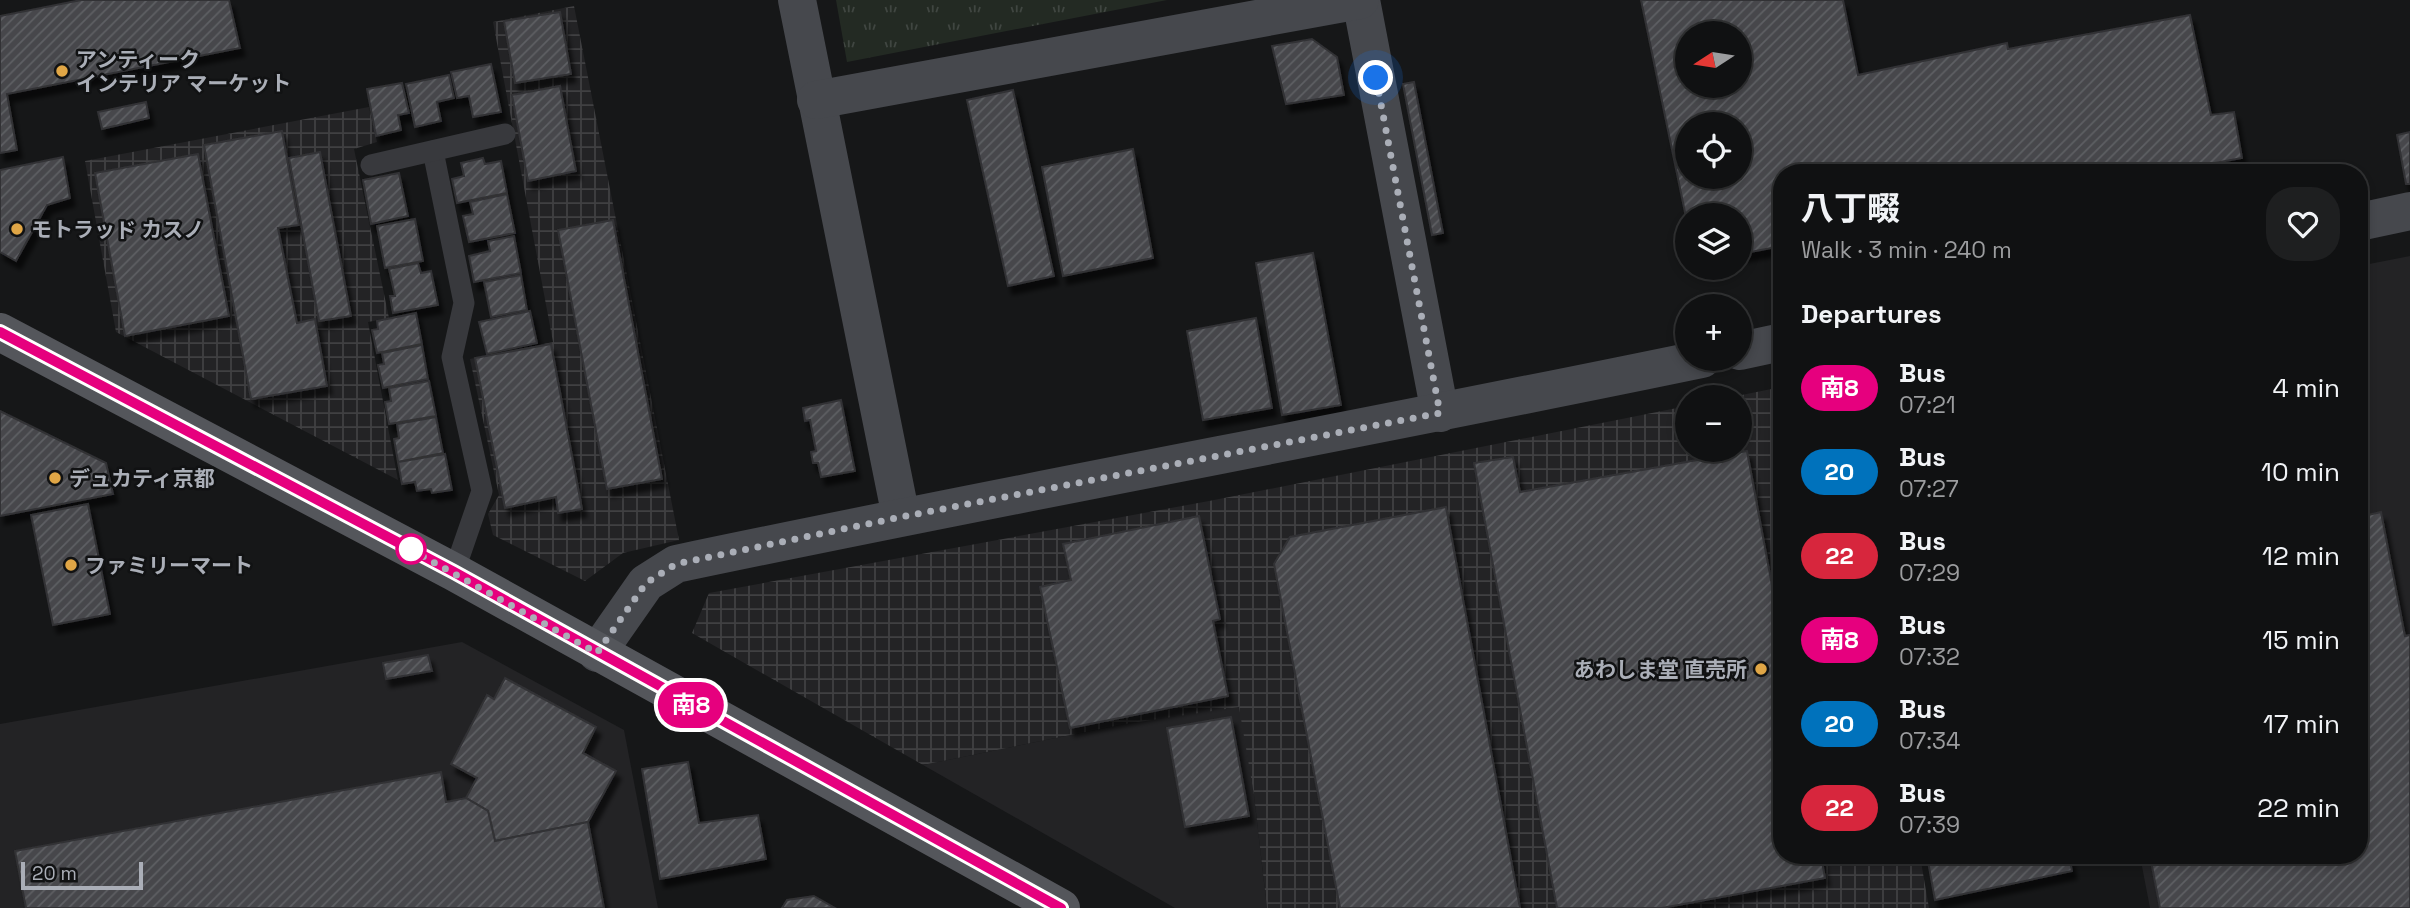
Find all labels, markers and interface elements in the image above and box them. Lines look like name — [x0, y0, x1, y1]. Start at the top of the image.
north arrow — [1675, 21, 1752, 98]
map controls — [1675, 21, 1752, 462]
place label: アンティーク インテリア マーケット — [76, 46, 291, 97]
your location — [1358, 60, 1393, 95]
marker: アンティーク インテリア マーケット — [54, 63, 70, 79]
button: locate — [1675, 112, 1752, 189]
button: heart — [2266, 187, 2340, 261]
text: 八丁畷 — [1801, 188, 1900, 230]
button: layers — [1675, 203, 1752, 280]
place label: モトラッド カスノ — [31, 216, 204, 243]
marker: モトラッド カスノ — [9, 221, 25, 237]
text: Walk · 3 min · 240 m — [1801, 235, 2012, 265]
button: + — [1675, 294, 1752, 371]
text: Departures — [1801, 297, 1942, 331]
text: Bus — [1899, 356, 1946, 390]
text: 4 min — [2272, 371, 2340, 405]
text: 南8 — [1820, 372, 1859, 403]
button: − — [1675, 385, 1752, 462]
text: 07:21 — [1899, 390, 1956, 420]
text: Bus — [1899, 440, 1946, 474]
text: 10 min — [2261, 455, 2340, 489]
text: 20 — [1825, 456, 1854, 487]
place label: デュカティ京都 — [69, 465, 215, 492]
marker: デュカティ京都 — [47, 470, 63, 486]
text: 07:27 — [1899, 474, 1959, 504]
text: Bus — [1899, 524, 1946, 558]
unlabelled marker — [396, 534, 426, 564]
text: 12 min — [2262, 539, 2340, 573]
text: 22 — [1825, 540, 1854, 571]
place label: ファミリーマート — [85, 552, 253, 579]
marker: ファミリーマート — [63, 557, 79, 573]
text: 07:29 — [1899, 558, 1960, 588]
text: Bus — [1899, 608, 1946, 642]
text: 15 min — [2262, 623, 2340, 657]
text: 南8 — [1820, 624, 1859, 655]
text: 07:32 — [1899, 642, 1960, 672]
place label: あわしま堂 直売所 — [1574, 656, 1747, 683]
marker: あわしま堂 直売所 — [1753, 661, 1769, 677]
line badge: 南8 — [660, 682, 722, 728]
text: 南8 — [672, 689, 710, 720]
text: Bus — [1899, 692, 1946, 726]
text: 17 min — [2263, 707, 2340, 741]
text: 20 — [1825, 708, 1854, 739]
text: 07:34 — [1899, 726, 1960, 756]
text: Bus — [1899, 776, 1946, 810]
text: 22 min — [2257, 791, 2340, 825]
text: 22 — [1825, 792, 1854, 823]
text: 07:39 — [1899, 810, 1960, 840]
scale bar — [21, 859, 144, 891]
text: 20 m — [32, 861, 77, 886]

